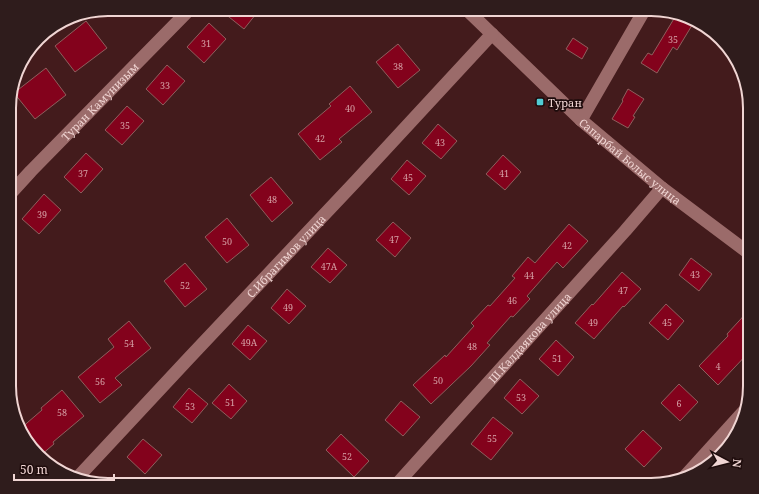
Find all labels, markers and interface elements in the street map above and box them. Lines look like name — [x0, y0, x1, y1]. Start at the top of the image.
house number: 35 — [668, 33, 678, 46]
house number: 31 — [201, 37, 211, 50]
street label: Туран Камунизым — [58, 59, 141, 144]
house number: 38 — [393, 60, 403, 73]
house number: 33 — [160, 79, 170, 92]
place label: Туран — [548, 95, 582, 110]
marker: Туран — [535, 97, 545, 107]
house number: 40 — [345, 102, 355, 115]
street label: Сапарбай Болыс улица — [576, 114, 684, 207]
house number: 35 — [120, 119, 130, 132]
house number: 42 — [315, 132, 325, 145]
house number: 43 — [435, 136, 445, 149]
house number: 37 — [78, 167, 88, 180]
house number: 41 — [499, 167, 509, 180]
house number: 45 — [403, 171, 413, 184]
house number: 48 — [267, 193, 277, 206]
house number: 39 — [37, 208, 47, 221]
street label: С.Ибрагимов улица — [243, 211, 328, 301]
house number: 47 — [389, 233, 399, 246]
house number: 50 — [222, 235, 232, 248]
house number: 42 — [562, 239, 572, 252]
house number: 47A — [321, 260, 338, 273]
house number: 43 — [690, 268, 700, 281]
house number: 44 — [524, 269, 534, 282]
house number: 52 — [180, 279, 190, 292]
house number: 47 — [618, 284, 628, 297]
street label: Ш.Калдаякова улица — [485, 289, 574, 386]
house number: 46 — [507, 294, 517, 307]
house number: 49 — [283, 301, 293, 314]
house number: 49 — [588, 316, 598, 329]
house number: 45 — [662, 316, 672, 329]
house number: 49A — [241, 336, 258, 349]
house number: 54 — [124, 337, 134, 350]
house number: 48 — [467, 340, 477, 353]
house number: 51 — [552, 352, 562, 365]
house number: 4 — [715, 360, 721, 373]
house number: 50 — [433, 374, 443, 387]
house number: 56 — [95, 375, 105, 388]
house number: 53 — [516, 391, 526, 404]
house number: 51 — [225, 396, 235, 409]
house number: 6 — [676, 397, 682, 410]
house number: 53 — [185, 400, 195, 413]
house number: 58 — [57, 406, 67, 419]
house number: 55 — [487, 432, 497, 445]
north arrow — [707, 442, 747, 482]
house number: 52 — [342, 450, 352, 463]
scale bar — [14, 456, 114, 482]
text: N — [729, 458, 745, 469]
text: 50 m — [20, 461, 48, 478]

